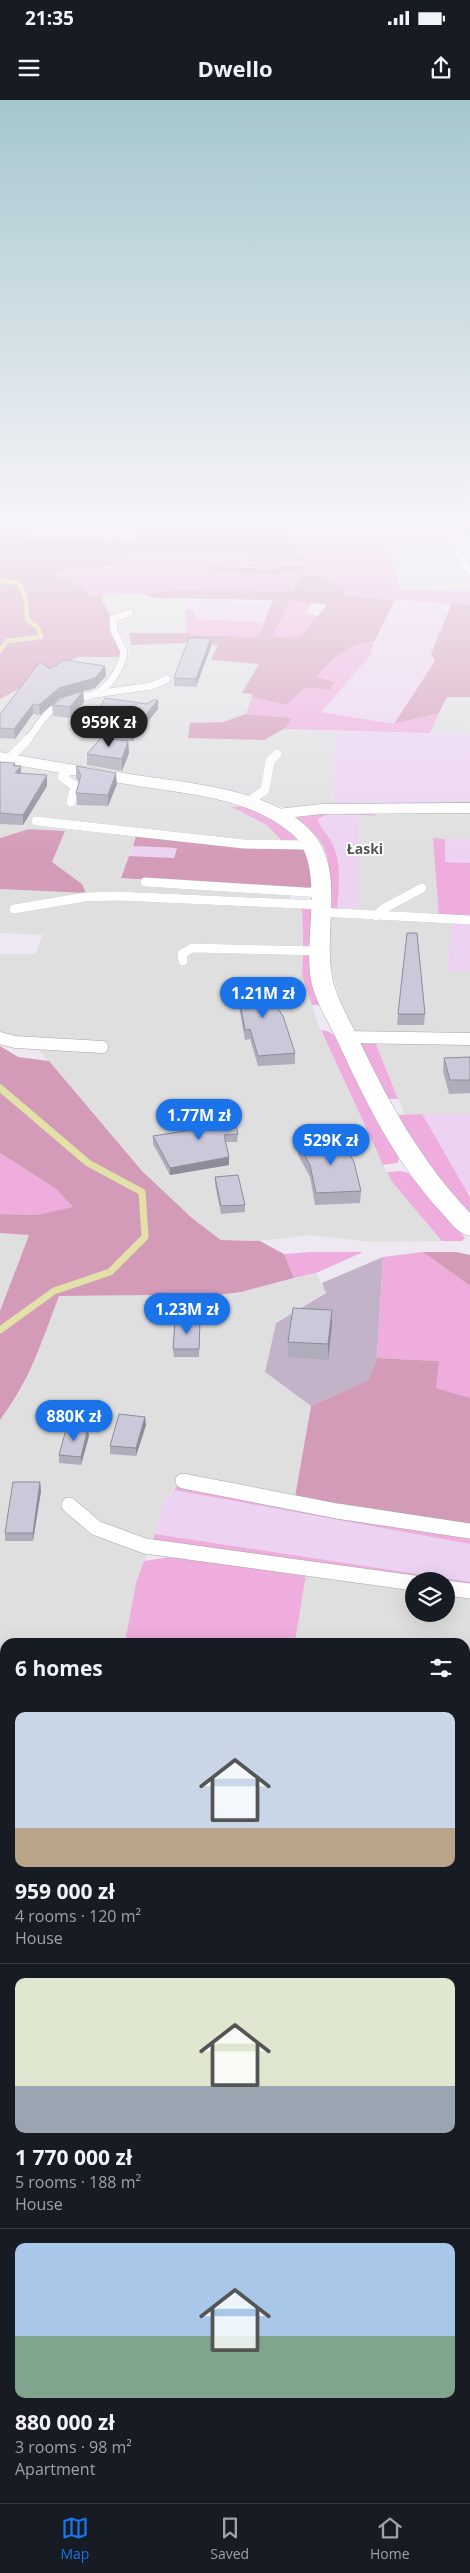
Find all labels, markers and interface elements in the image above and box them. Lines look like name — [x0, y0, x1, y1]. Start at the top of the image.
text: 21:35 — [25, 5, 74, 31]
text: Dwello — [197, 53, 273, 83]
icon: menu — [15, 54, 43, 82]
icon: share — [427, 54, 455, 82]
pin: 959K zł — [63, 706, 155, 748]
text: 959K zł — [82, 711, 136, 733]
district label: Łaski — [347, 839, 383, 858]
pin: 1.21M zł — [211, 976, 315, 1019]
text: 1.21M zł — [231, 982, 295, 1004]
pin: 1.77M zł — [147, 1098, 251, 1141]
text: 1.77M zł — [167, 1104, 231, 1126]
pin: 529K zł — [285, 1124, 377, 1166]
text: 529K zł — [304, 1129, 358, 1151]
pin: 1.23M zł — [135, 1292, 239, 1335]
text: 1.23M zł — [155, 1298, 219, 1320]
pin: 880K zł — [28, 1400, 120, 1442]
text: 880K zł — [47, 1405, 101, 1427]
map controls — [405, 1572, 455, 1622]
button: layers — [405, 1572, 455, 1622]
text: 6 homes — [15, 1654, 103, 1682]
icon: filters — [427, 1654, 455, 1682]
icon: home — [190, 1745, 280, 1835]
text: 959 000 zł — [15, 1877, 115, 1905]
text: 4 rooms · 120 m² — [15, 1905, 141, 1927]
text: House — [15, 1927, 63, 1949]
icon: home — [190, 2010, 280, 2100]
text: 1 770 000 zł — [15, 2143, 132, 2171]
text: 5 rooms · 188 m² — [15, 2171, 141, 2193]
text: House — [15, 2193, 63, 2215]
icon: home — [190, 2275, 280, 2365]
text: 880 000 zł — [15, 2408, 115, 2436]
text: 3 rooms · 98 m² — [15, 2436, 132, 2458]
text: Apartment — [15, 2458, 95, 2480]
tab: Map — [60, 2514, 89, 2563]
tab: Saved — [210, 2514, 249, 2563]
tab: Home — [370, 2514, 410, 2563]

